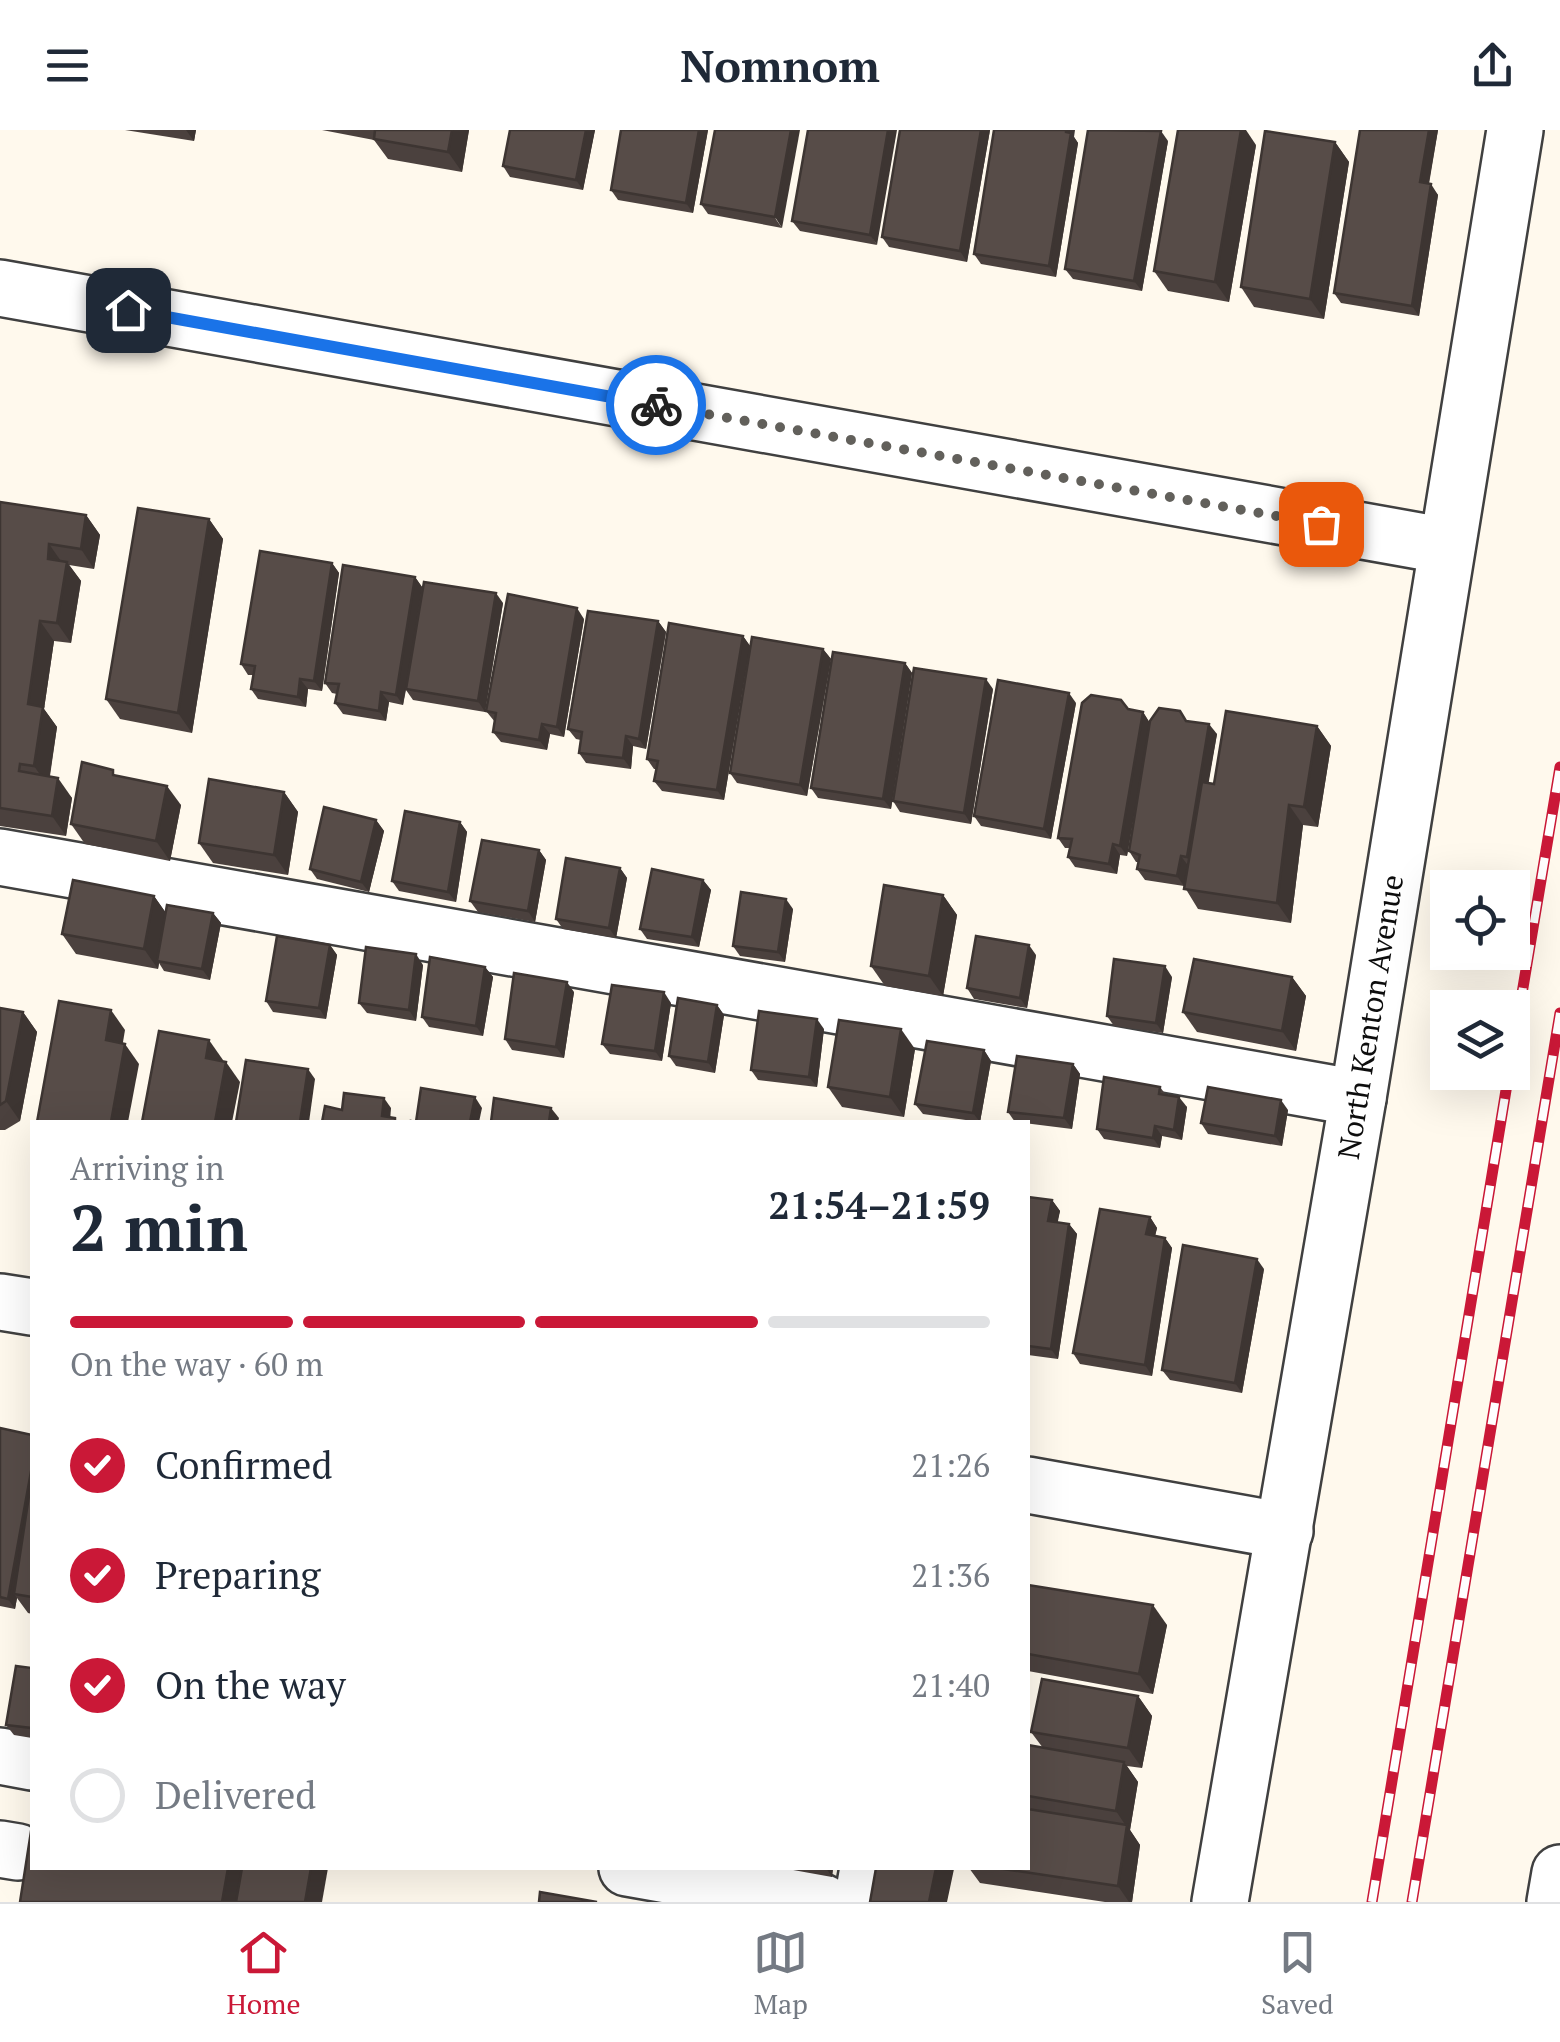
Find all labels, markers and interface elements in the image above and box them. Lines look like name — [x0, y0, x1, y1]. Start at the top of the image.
text: Nomnom — [680, 35, 880, 95]
icon: menu — [40, 38, 95, 93]
icon: share — [1465, 38, 1520, 93]
pin — [86, 268, 171, 353]
icon: home — [101, 283, 156, 338]
courier — [606, 355, 706, 455]
icon: bike — [629, 378, 684, 433]
pin — [1279, 482, 1364, 567]
icon: bag — [1294, 497, 1349, 552]
map controls — [1430, 870, 1530, 1090]
button: locate — [1430, 870, 1530, 970]
street label: North Kenton Avenue — [1328, 872, 1412, 1162]
button: layers — [1430, 990, 1530, 1090]
text: Arriving in — [70, 1147, 224, 1189]
text: 21:54–21:59 — [768, 1180, 990, 1230]
text: 2 min — [70, 1183, 248, 1270]
text: On the way · 60 m — [70, 1343, 323, 1385]
icon: check — [70, 1438, 125, 1493]
text: Confirmed — [155, 1440, 333, 1490]
text: 21:26 — [911, 1444, 990, 1486]
icon: check — [70, 1548, 125, 1603]
text: Preparing — [155, 1550, 321, 1600]
text: 21:36 — [911, 1554, 990, 1596]
icon: check — [70, 1658, 125, 1713]
text: On the way — [155, 1660, 346, 1710]
text: 21:40 — [911, 1664, 990, 1706]
text: Delivered — [155, 1770, 316, 1820]
tab: Home — [226, 1925, 301, 2022]
tab: Map — [753, 1925, 808, 2022]
tab: Saved — [1261, 1925, 1334, 2022]

